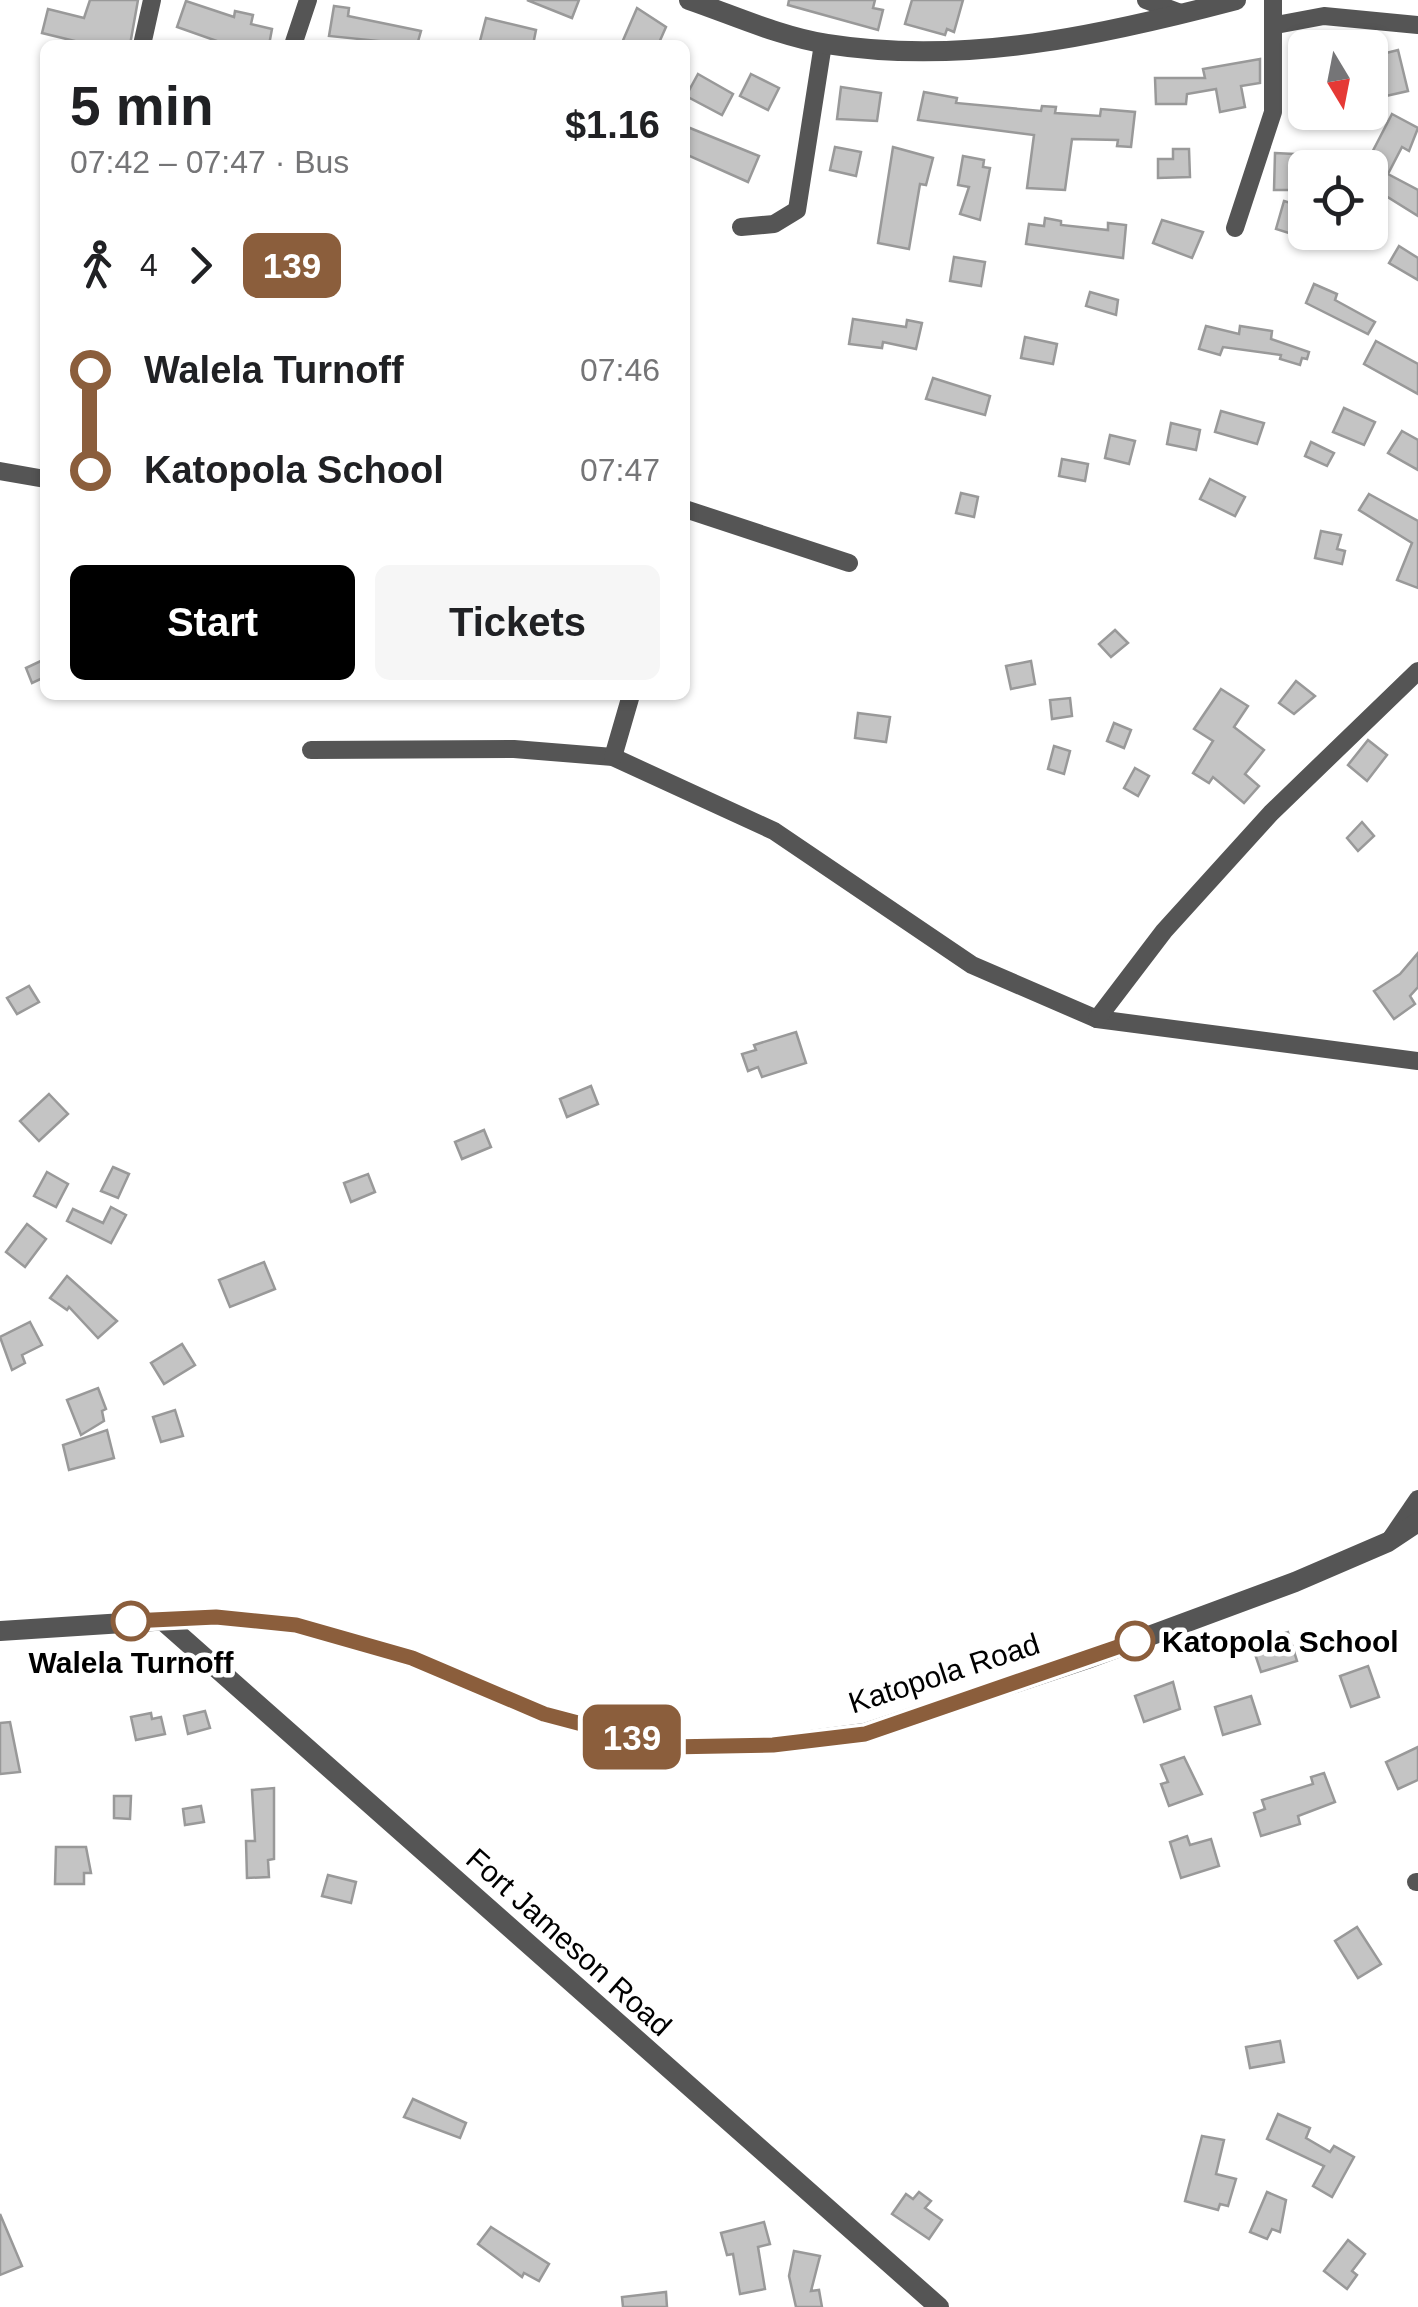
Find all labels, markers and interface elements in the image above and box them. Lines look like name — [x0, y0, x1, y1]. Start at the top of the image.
north arrow — [1288, 30, 1388, 130]
map controls — [1288, 30, 1388, 250]
text: 5 min — [70, 75, 214, 137]
text: $1.16 — [565, 104, 660, 146]
text: 07:42 – 07:47 · Bus — [70, 144, 349, 180]
button: locate — [1288, 150, 1388, 250]
icon: walk — [70, 238, 125, 293]
icon: forward — [173, 238, 228, 293]
text: 139 — [263, 246, 321, 285]
text: 4 — [140, 247, 158, 283]
text: Walela Turnoff — [144, 349, 404, 391]
text: 07:46 — [580, 352, 660, 388]
text: Katopola School — [144, 449, 444, 491]
text: 07:47 — [580, 452, 660, 488]
button: Start — [70, 565, 355, 680]
button: Tickets — [375, 565, 660, 680]
marker: Walela Turnoff — [112, 1602, 150, 1640]
marker: Katopola School — [1116, 1622, 1154, 1660]
place label: Katopola School — [1162, 1625, 1399, 1658]
street label: Katopola Road — [845, 1627, 1043, 1719]
place label: Walela Turnoff — [29, 1646, 235, 1679]
line badge: 139 — [574, 1704, 690, 1770]
text: 139 — [603, 1718, 661, 1757]
street label: Fort Jameson Road — [460, 1842, 678, 2042]

